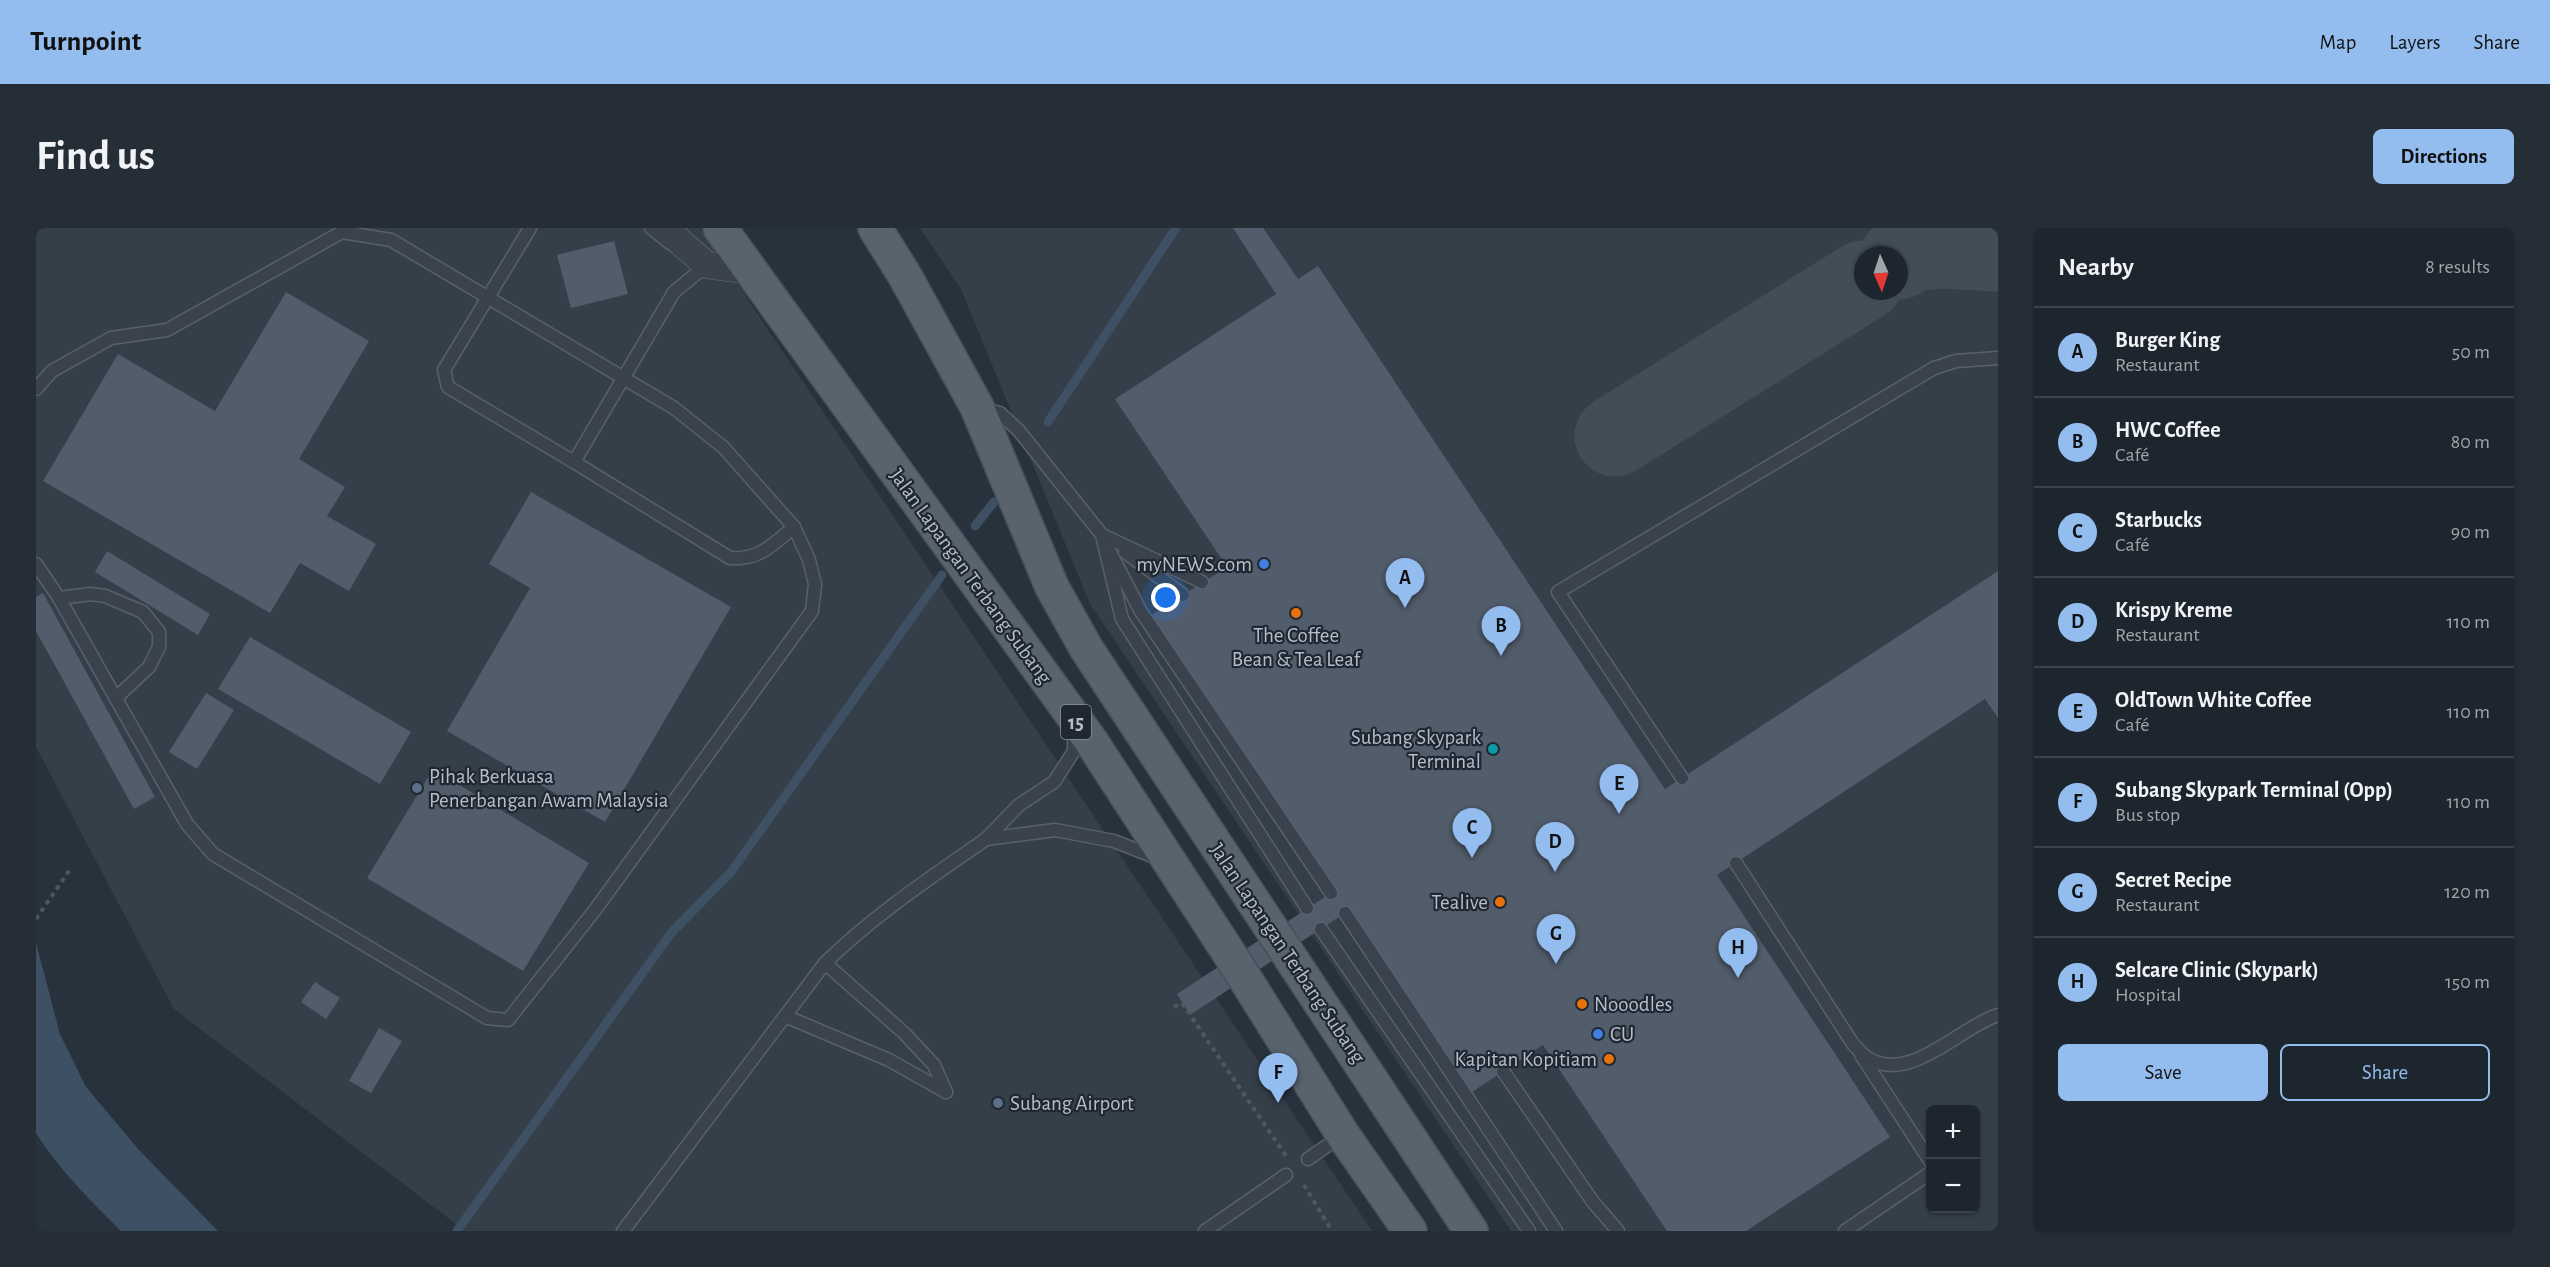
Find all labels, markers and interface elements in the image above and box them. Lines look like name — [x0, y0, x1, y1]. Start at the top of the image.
text: Turnpoint — [30, 28, 141, 56]
text: Map — [2320, 32, 2356, 53]
text: Layers — [2389, 32, 2440, 53]
text: Share — [2473, 32, 2520, 53]
button: Directions — [2373, 129, 2514, 184]
text: Find us — [36, 135, 155, 177]
north arrow — [1854, 246, 1908, 300]
text: Nearby — [2058, 254, 2134, 280]
text: 8 results — [2425, 257, 2490, 277]
text: Burger King — [2115, 329, 2220, 351]
text: A — [2072, 342, 2084, 362]
text: 50 m — [2452, 342, 2490, 362]
text: Restaurant — [2115, 355, 2200, 375]
text: HWC Coffee — [2115, 419, 2221, 441]
text: B — [2072, 432, 2083, 452]
text: 80 m — [2451, 432, 2490, 452]
text: Café — [2115, 445, 2149, 465]
street label: Jalan Lapangan Terbang Subang — [886, 465, 1056, 688]
text: Starbucks — [2115, 509, 2202, 531]
text: C — [2072, 522, 2083, 542]
text: 90 m — [2451, 522, 2490, 542]
text: Café — [2115, 535, 2149, 555]
place label: myNEWS.com — [1136, 554, 1252, 575]
marker: myNEWS.com — [1257, 557, 1271, 571]
pin: A — [1386, 558, 1424, 608]
your location — [1151, 583, 1180, 612]
text: Krispy Kreme — [2115, 599, 2233, 621]
marker: The Coffee Bean & Tea Leaf — [1289, 606, 1303, 620]
pin: B — [1482, 606, 1520, 656]
text: D — [2071, 612, 2084, 632]
text: 110 m — [2446, 612, 2490, 632]
place label: The Coffee Bean & Tea Leaf — [1232, 625, 1362, 670]
text: Restaurant — [2115, 625, 2200, 645]
text: OldTown White Coffee — [2115, 689, 2312, 711]
text: E — [2072, 702, 2083, 722]
text: 110 m — [2446, 702, 2490, 722]
road number: 15 — [1061, 705, 1091, 739]
text: Café — [2115, 715, 2149, 735]
place label: Subang Skypark Terminal — [1351, 727, 1481, 772]
marker: Subang Skypark Terminal — [1486, 742, 1500, 756]
pin: E — [1600, 764, 1638, 814]
place label: Pihak Berkuasa Penerbangan Awam Malaysia — [429, 766, 669, 811]
text: Subang Skypark Terminal (Opp) — [2115, 779, 2393, 801]
marker: Pihak Berkuasa Penerbangan Awam Malaysia — [410, 781, 424, 795]
text: F — [2073, 792, 2082, 812]
text: 110 m — [2446, 792, 2490, 812]
text: Bus stop — [2115, 805, 2180, 825]
pin: C — [1452, 808, 1492, 858]
pin: D — [1536, 822, 1574, 872]
street label: Jalan Lapangan Terbang Subang — [1206, 840, 1369, 1068]
text: Secret Recipe — [2115, 869, 2232, 891]
text: G — [2072, 882, 2083, 902]
text: 120 m — [2444, 882, 2490, 902]
place label: Tealive — [1431, 892, 1488, 913]
marker: Tealive — [1493, 895, 1507, 909]
text: Restaurant — [2115, 895, 2200, 915]
pin: G — [1536, 914, 1576, 964]
pin: H — [1718, 928, 1758, 978]
text: Selcare Clinic (Skypark) — [2115, 959, 2319, 981]
text: H — [2071, 972, 2084, 992]
text: 150 m — [2445, 972, 2490, 992]
text: Hospital — [2115, 985, 2181, 1005]
place label: Nooodles — [1594, 994, 1672, 1015]
marker: Nooodles — [1575, 997, 1589, 1011]
place label: CU — [1610, 1024, 1634, 1045]
marker: CU — [1591, 1027, 1605, 1041]
button: Save — [2058, 1044, 2268, 1101]
button: Share — [2280, 1044, 2490, 1101]
place label: Kapitan Kopitiam — [1455, 1049, 1597, 1070]
marker: Kapitan Kopitiam — [1602, 1052, 1616, 1066]
pin: F — [1258, 1054, 1298, 1103]
place label: Subang Airport — [1010, 1093, 1134, 1114]
marker: Subang Airport — [991, 1096, 1005, 1110]
map controls — [1926, 1105, 1980, 1213]
button: + — [1926, 1105, 1980, 1159]
button: − — [1926, 1159, 1980, 1213]

